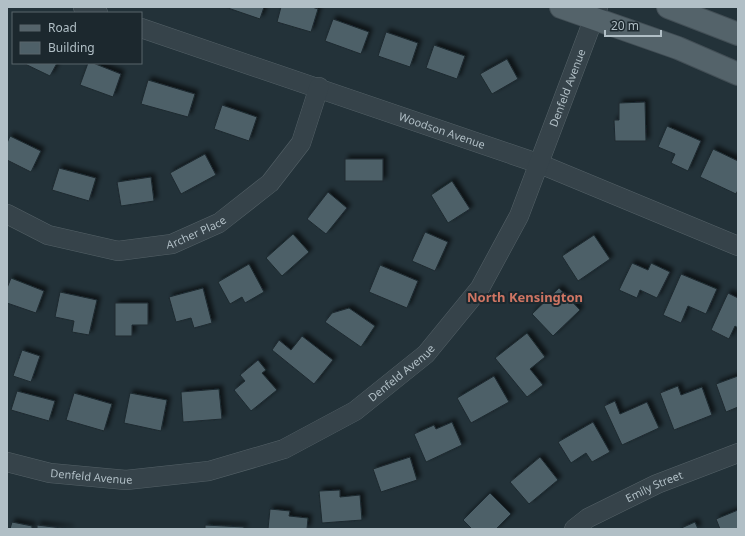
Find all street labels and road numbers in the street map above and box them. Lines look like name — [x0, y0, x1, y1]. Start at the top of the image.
street label: Denfeld Avenue — [545, 47, 588, 129]
street label: Woodson Avenue — [397, 108, 487, 152]
street label: Archer Place — [166, 212, 229, 252]
street label: Denfeld Avenue — [365, 341, 438, 405]
street label: Denfeld Avenue — [50, 465, 133, 487]
street label: Emily Street — [623, 467, 685, 505]

